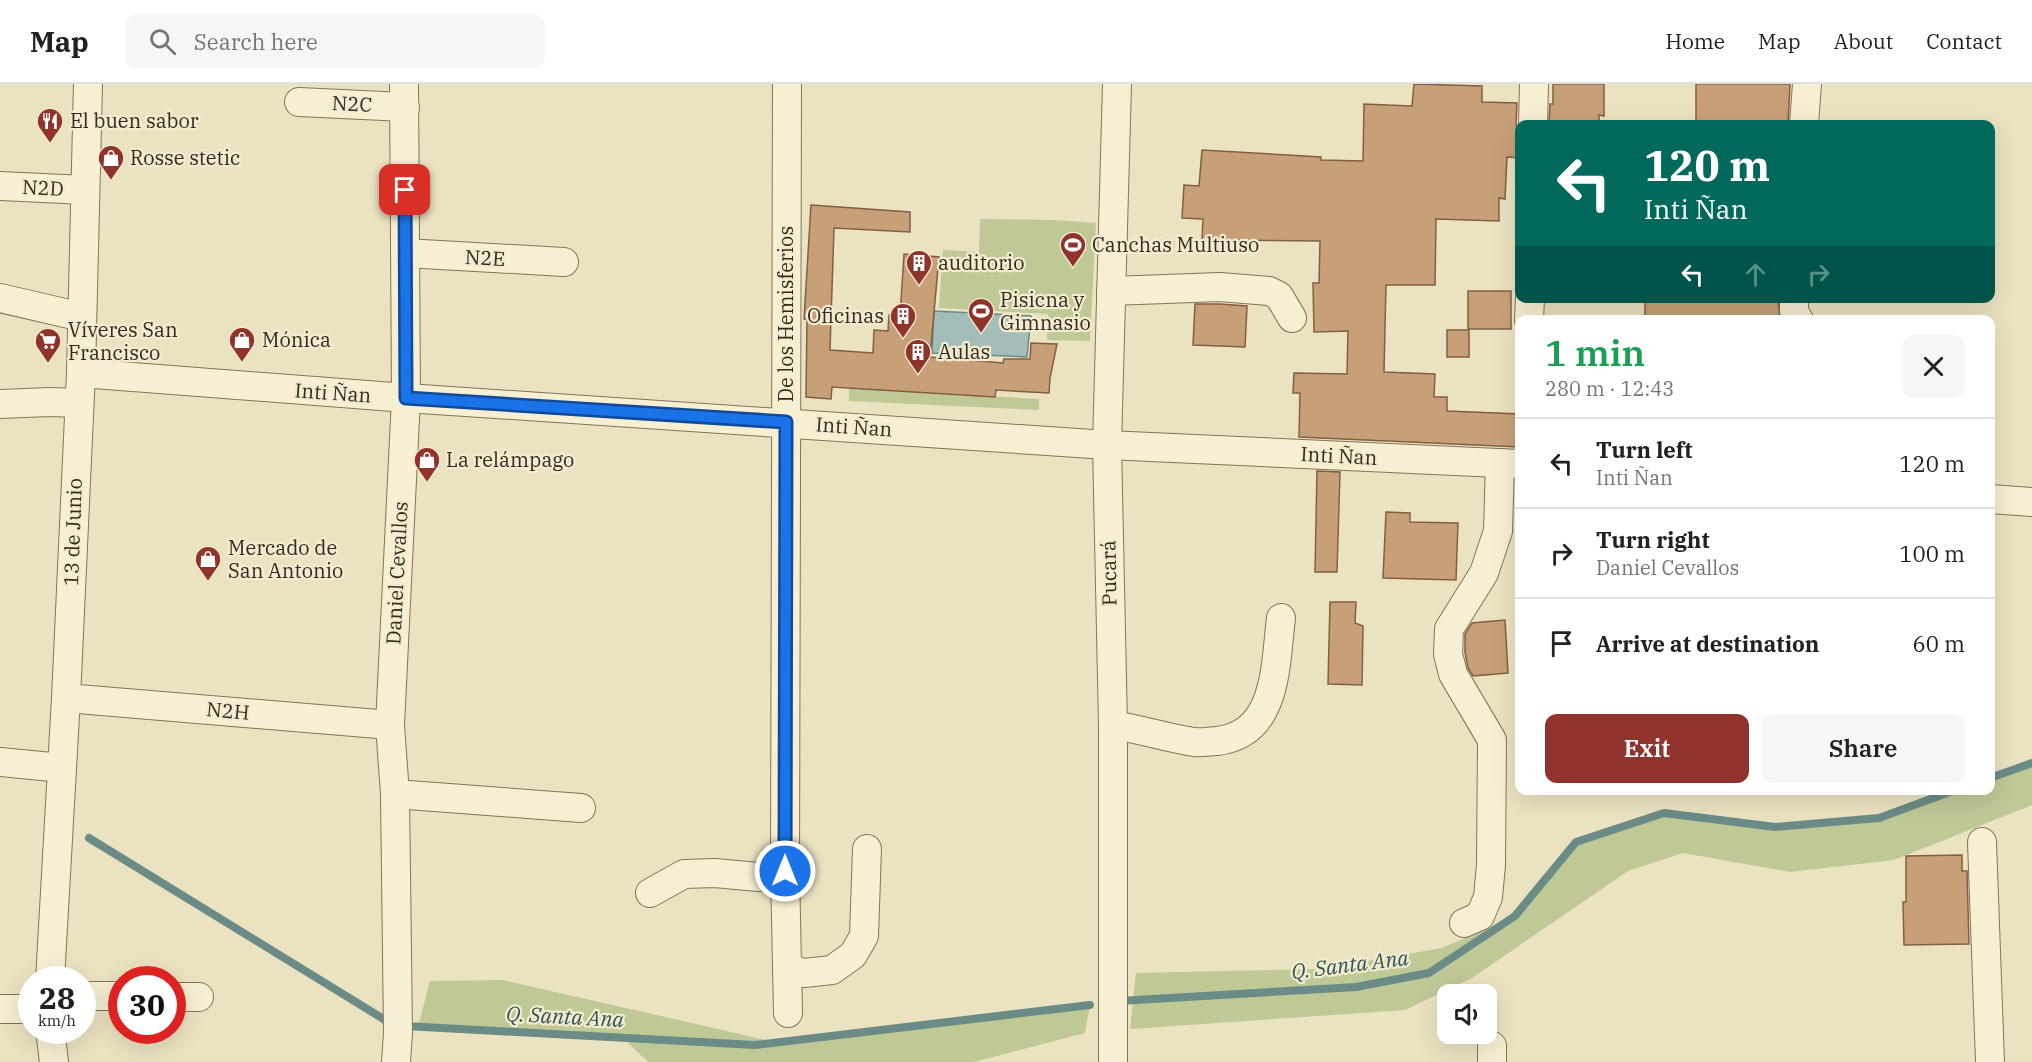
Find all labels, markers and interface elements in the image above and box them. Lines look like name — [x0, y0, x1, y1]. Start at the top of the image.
search box — [125, 14, 545, 68]
text: Map — [30, 23, 89, 60]
icon: search — [146, 25, 179, 58]
text: Search here — [194, 27, 318, 56]
text: Home — [1665, 27, 1725, 55]
text: Map — [1758, 27, 1801, 55]
text: About — [1834, 27, 1893, 55]
text: Contact — [1926, 27, 2002, 55]
street label: N2C — [331, 89, 373, 118]
restaurant icon: El buen sabor — [35, 106, 65, 144]
place label: El buen sabor — [70, 107, 199, 134]
text: 120 m — [1644, 138, 1770, 193]
shop icon: Rosse stetic — [96, 143, 126, 181]
place label: Rosse stetic — [130, 144, 240, 171]
icon: left — [1545, 144, 1623, 222]
pin — [379, 164, 430, 215]
street label: N2D — [22, 173, 65, 202]
icon: arrive — [388, 173, 421, 206]
text: Inti Ñan — [1644, 191, 1748, 226]
street label: De los Hemisferios — [772, 226, 799, 402]
sports icon: Canchas Multiuso — [1058, 230, 1088, 268]
place label: Canchas Multiuso — [1092, 231, 1259, 258]
street label: N2E — [464, 243, 506, 272]
building icon: auditorio — [904, 248, 934, 286]
place label: auditorio — [938, 249, 1024, 276]
icon: left — [1676, 258, 1709, 291]
icon: ahead — [1739, 258, 1772, 291]
icon: right — [1802, 258, 1835, 291]
place label: Pisicna y Gimnasio — [1000, 286, 1091, 336]
sports icon: Pisicna y Gimnasio — [966, 296, 996, 334]
building icon: Oficinas — [888, 301, 918, 339]
place label: Oficinas — [807, 302, 884, 329]
place label: Víveres San Francisco — [68, 316, 178, 366]
shop icon: Mónica — [227, 325, 257, 363]
supermarket icon: Víveres San Francisco — [33, 326, 63, 364]
place label: Mónica — [262, 326, 331, 353]
text: 1 min — [1545, 329, 1645, 376]
button: close — [1902, 335, 1965, 398]
building icon: Aulas — [903, 337, 933, 375]
place label: Aulas — [938, 338, 990, 365]
text: 280 m · 12:43 — [1545, 375, 1674, 402]
street label: Inti Ñan — [294, 376, 373, 409]
street label: Inti Ñan — [815, 410, 894, 443]
text: Turn left — [1596, 435, 1692, 464]
street label: Inti Ñan — [1300, 440, 1378, 471]
shop icon: La relámpago — [412, 445, 442, 483]
place label: La relámpago — [446, 446, 574, 473]
icon: left — [1545, 447, 1578, 480]
text: 120 m — [1899, 449, 1965, 478]
text: Inti Ñan — [1596, 464, 1673, 491]
street label: 13 de Junio — [57, 478, 88, 586]
street label: Daniel Cevallos — [379, 501, 414, 645]
text: Turn right — [1596, 525, 1710, 554]
place label: Mercado de San Antonio — [228, 534, 343, 584]
icon: right — [1545, 537, 1578, 570]
text: 100 m — [1899, 539, 1965, 568]
street label: Pucará — [1094, 540, 1123, 606]
shop icon: Mercado de San Antonio — [193, 544, 223, 582]
text: Daniel Cevallos — [1596, 554, 1739, 581]
icon: arrive — [1545, 627, 1578, 660]
text: Arrive at destination — [1596, 629, 1819, 658]
text: 60 m — [1913, 629, 1965, 658]
street label: N2H — [205, 695, 251, 726]
button: Exit — [1545, 714, 1749, 783]
button: Share — [1761, 714, 1965, 783]
position arrow — [753, 839, 817, 903]
water label: Q. Santa Ana — [1290, 943, 1411, 985]
speed limit sign: 30 — [108, 966, 186, 1044]
text: 28 — [39, 978, 75, 1017]
map controls — [1437, 984, 1497, 1044]
button: sound — [1437, 984, 1497, 1044]
water label: Q. Santa Ana — [505, 999, 625, 1033]
text: km/h — [38, 1011, 76, 1030]

